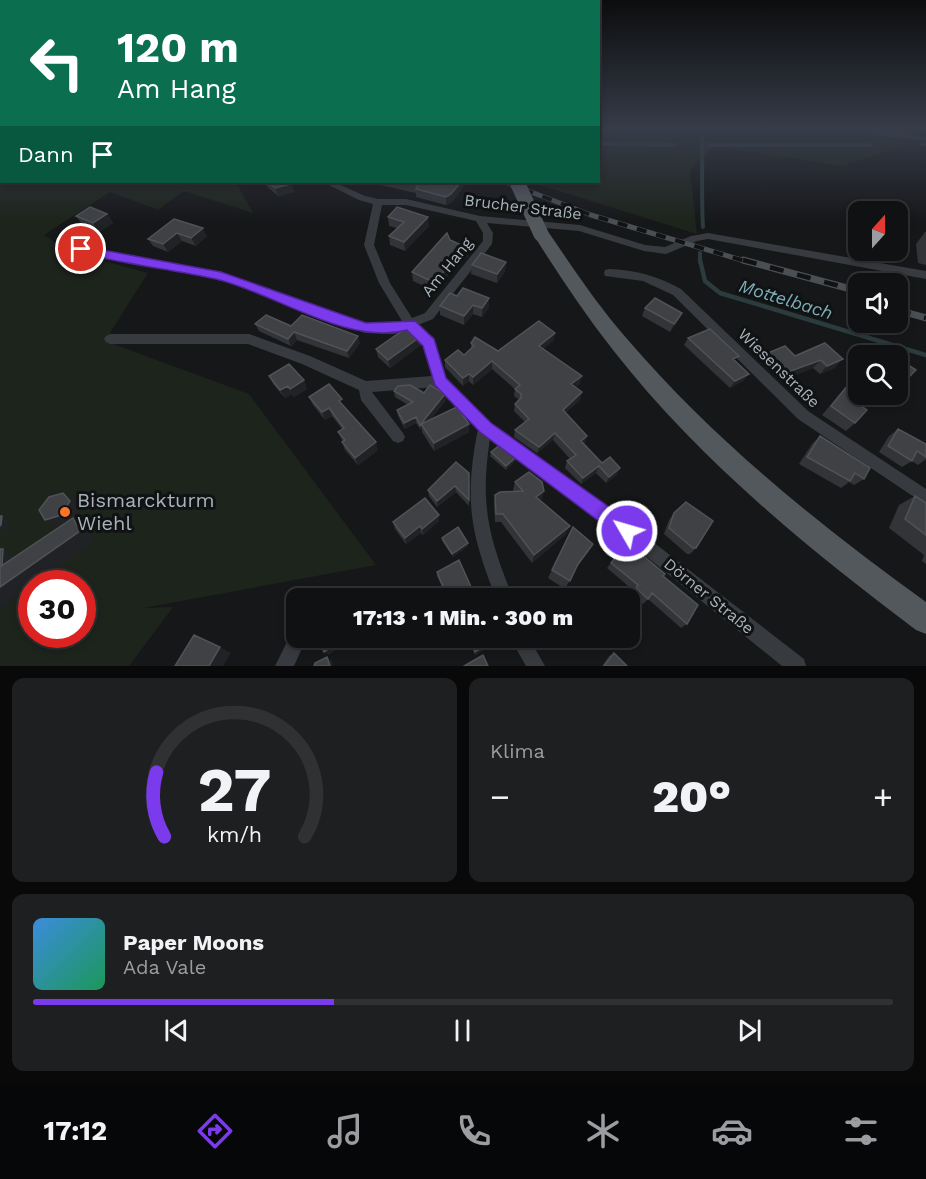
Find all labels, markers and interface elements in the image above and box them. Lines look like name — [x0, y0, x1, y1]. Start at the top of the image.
text: 120 m — [117, 23, 239, 72]
icon: left — [18, 24, 96, 102]
text: Am Hang — [117, 73, 236, 105]
icon: arrive — [86, 138, 119, 171]
text: Dann — [18, 142, 74, 167]
street label: Brucher Straße — [463, 190, 583, 224]
north arrow — [848, 201, 908, 261]
map controls — [848, 201, 908, 405]
pin — [55, 223, 106, 274]
icon: arrive — [64, 232, 97, 265]
street label: Am Hang — [417, 233, 477, 300]
button: sound — [848, 273, 908, 333]
water label: Mottelbach — [737, 275, 835, 323]
street label: Wiesenstraße — [734, 324, 824, 412]
button: search — [848, 345, 908, 405]
place label: Bismarckturm Wiehl — [77, 488, 215, 535]
position arrow — [595, 499, 659, 563]
marker: Bismarckturm Wiehl — [58, 505, 72, 519]
street label: Dörner Straße — [660, 554, 758, 638]
speed limit sign: 30 — [18, 570, 96, 648]
text: 17:13 · 1 Min. · 300 m — [353, 605, 573, 630]
text: Klima — [490, 739, 545, 763]
text: 27 — [198, 753, 271, 826]
text: 20° — [652, 770, 731, 823]
text: − — [490, 777, 510, 816]
text: + — [873, 777, 893, 816]
text: km/h — [207, 822, 262, 847]
text: Paper Moons — [123, 930, 264, 955]
text: Ada Vale — [123, 955, 206, 979]
icon: previous — [160, 1014, 193, 1047]
icon: pause — [446, 1014, 479, 1047]
icon: next — [733, 1014, 766, 1047]
icon: directions — [194, 1110, 236, 1152]
icon: music — [324, 1110, 366, 1152]
icon: phone — [453, 1110, 495, 1152]
icon: climate — [582, 1110, 624, 1152]
icon: car — [711, 1110, 753, 1152]
icon: filters — [840, 1110, 882, 1152]
text: 17:12 — [44, 1115, 107, 1147]

